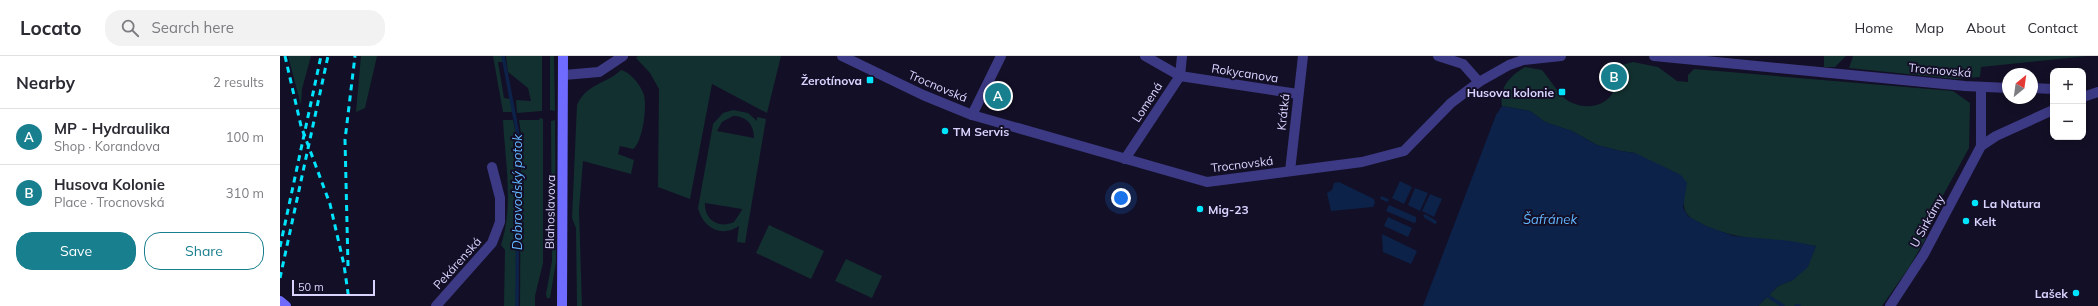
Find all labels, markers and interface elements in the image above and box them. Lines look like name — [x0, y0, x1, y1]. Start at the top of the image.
search box — [105, 10, 385, 46]
text: Locato — [20, 16, 81, 40]
icon: search — [119, 17, 141, 39]
text: Search here — [151, 18, 234, 37]
text: Home — [1854, 19, 1893, 37]
text: Map — [1915, 19, 1944, 37]
text: About — [1966, 19, 2006, 37]
text: Contact — [2028, 19, 2078, 37]
street label: Rokycanova — [1210, 60, 1280, 86]
street label: Trocnovská — [1908, 60, 1972, 80]
pin: B — [1601, 62, 1627, 92]
street label: Trocnovská — [906, 67, 970, 105]
north arrow — [2002, 68, 2038, 104]
map controls — [2050, 68, 2086, 140]
button: + — [2050, 68, 2086, 104]
text: Nearby — [16, 72, 75, 93]
place label: Žerotínova — [801, 73, 862, 88]
text: 2 results — [213, 74, 264, 90]
marker: Žerotínova — [865, 75, 875, 85]
street label: Lomená — [1129, 79, 1165, 125]
pin: A — [985, 81, 1011, 111]
place label: Husova kolonie — [1467, 85, 1554, 100]
marker: Husova kolonie — [1557, 87, 1567, 97]
street label: Krátká — [1274, 93, 1292, 131]
button: − — [2050, 104, 2086, 140]
text: MP - Hydraulika — [54, 119, 170, 138]
place label: TM Servis — [953, 124, 1009, 139]
marker: TM Servis — [940, 126, 950, 136]
text: A — [24, 129, 34, 145]
text: 100 m — [226, 129, 264, 145]
water label: Dobrovodský potok — [509, 134, 525, 250]
text: Shop · Korandova — [54, 138, 160, 154]
street label: Trocnovská — [1210, 153, 1274, 175]
text: Husova Kolonie — [54, 175, 165, 194]
street label: Blahoslavova — [542, 175, 558, 249]
text: B — [25, 185, 33, 201]
text: 310 m — [226, 185, 264, 201]
your location — [1111, 188, 1131, 208]
street label: U Sirkárny — [1906, 192, 1948, 250]
text: Place · Trocnovská — [54, 194, 165, 210]
place label: La Natura — [1983, 196, 2041, 211]
marker: La Natura — [1970, 198, 1980, 208]
place label: Mig-23 — [1208, 202, 1249, 217]
marker: Mig-23 — [1195, 204, 1205, 214]
water label: Šafránek — [1523, 211, 1577, 227]
place label: Kelt — [1974, 214, 1997, 229]
marker: Kelt — [1961, 216, 1971, 226]
button: Save — [16, 232, 136, 270]
button: Share — [144, 232, 264, 270]
street label: Pekárenská — [430, 234, 484, 292]
scale bar — [292, 278, 375, 297]
text: 50 m — [298, 280, 324, 294]
place label: Lašek — [2035, 286, 2068, 301]
marker: Lašek — [2071, 288, 2081, 298]

